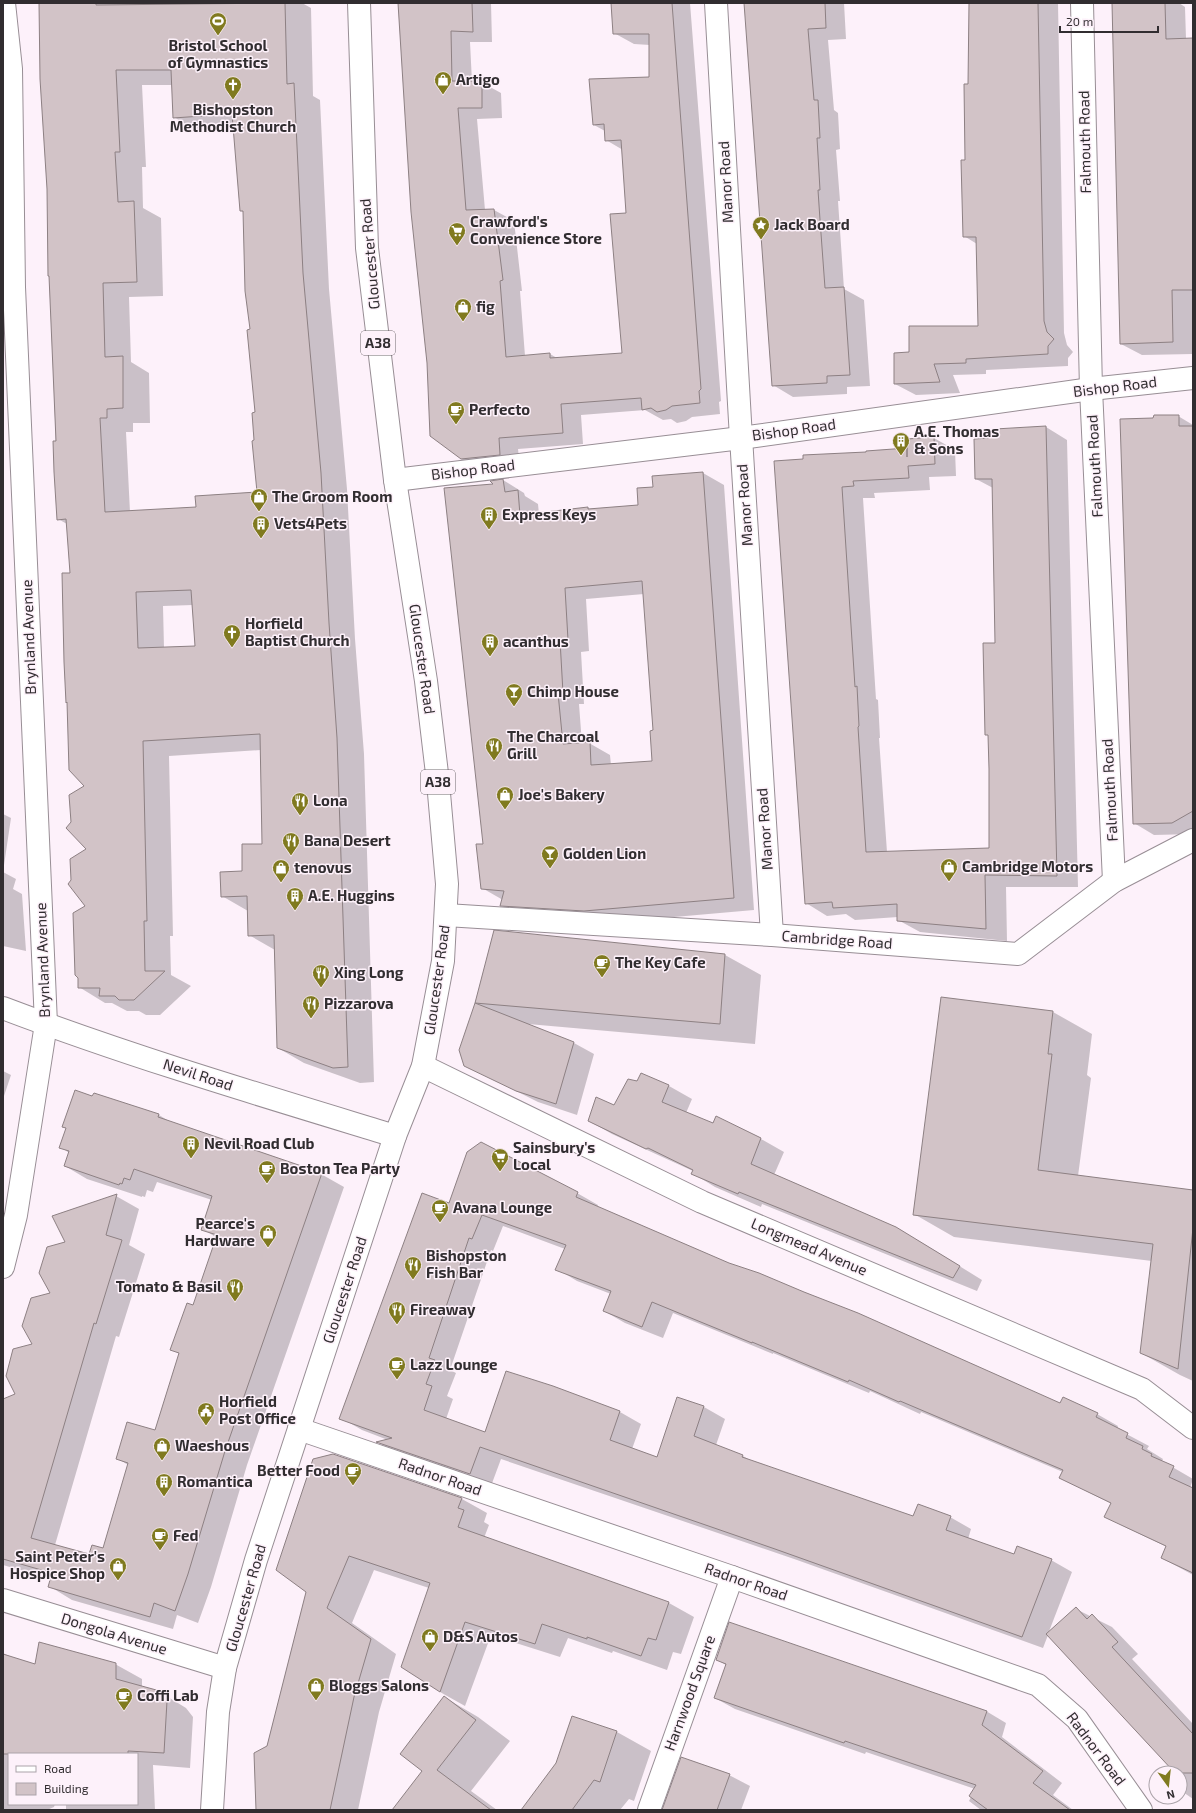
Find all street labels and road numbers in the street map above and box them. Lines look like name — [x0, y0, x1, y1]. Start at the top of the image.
street label: Falmouth Road — [1074, 90, 1094, 194]
street label: Manor Road — [714, 141, 736, 224]
street label: Gloucester Road — [355, 198, 383, 310]
road number: A38 — [361, 331, 395, 355]
street label: Bishop Road — [1072, 372, 1158, 400]
street label: Bishop Road — [751, 414, 837, 444]
street label: Falmouth Road — [1082, 414, 1106, 518]
street label: Bishop Road — [430, 455, 516, 483]
street label: Manor Road — [732, 463, 756, 547]
street label: Brynland Avenue — [17, 579, 39, 695]
street label: Gloucester Road — [406, 603, 440, 715]
street label: Falmouth Road — [1097, 738, 1121, 842]
road number: A38 — [421, 770, 455, 794]
street label: Manor Road — [752, 787, 776, 871]
street label: Brynland Avenue — [31, 902, 53, 1018]
street label: Gloucester Road — [419, 924, 453, 1036]
street label: Cambridge Road — [781, 926, 893, 952]
street label: Nevil Road — [161, 1054, 235, 1094]
street label: Longmead Avenue — [749, 1213, 870, 1279]
street label: Gloucester Road — [318, 1234, 370, 1345]
street label: Radnor Road — [396, 1453, 484, 1499]
street label: Gloucester Road — [221, 1542, 269, 1654]
street label: Radnor Road — [702, 1558, 790, 1604]
street label: Dongola Avenue — [59, 1608, 170, 1658]
street label: Harnwood Square — [660, 1632, 718, 1753]
street label: Radnor Road — [1063, 1708, 1130, 1789]

